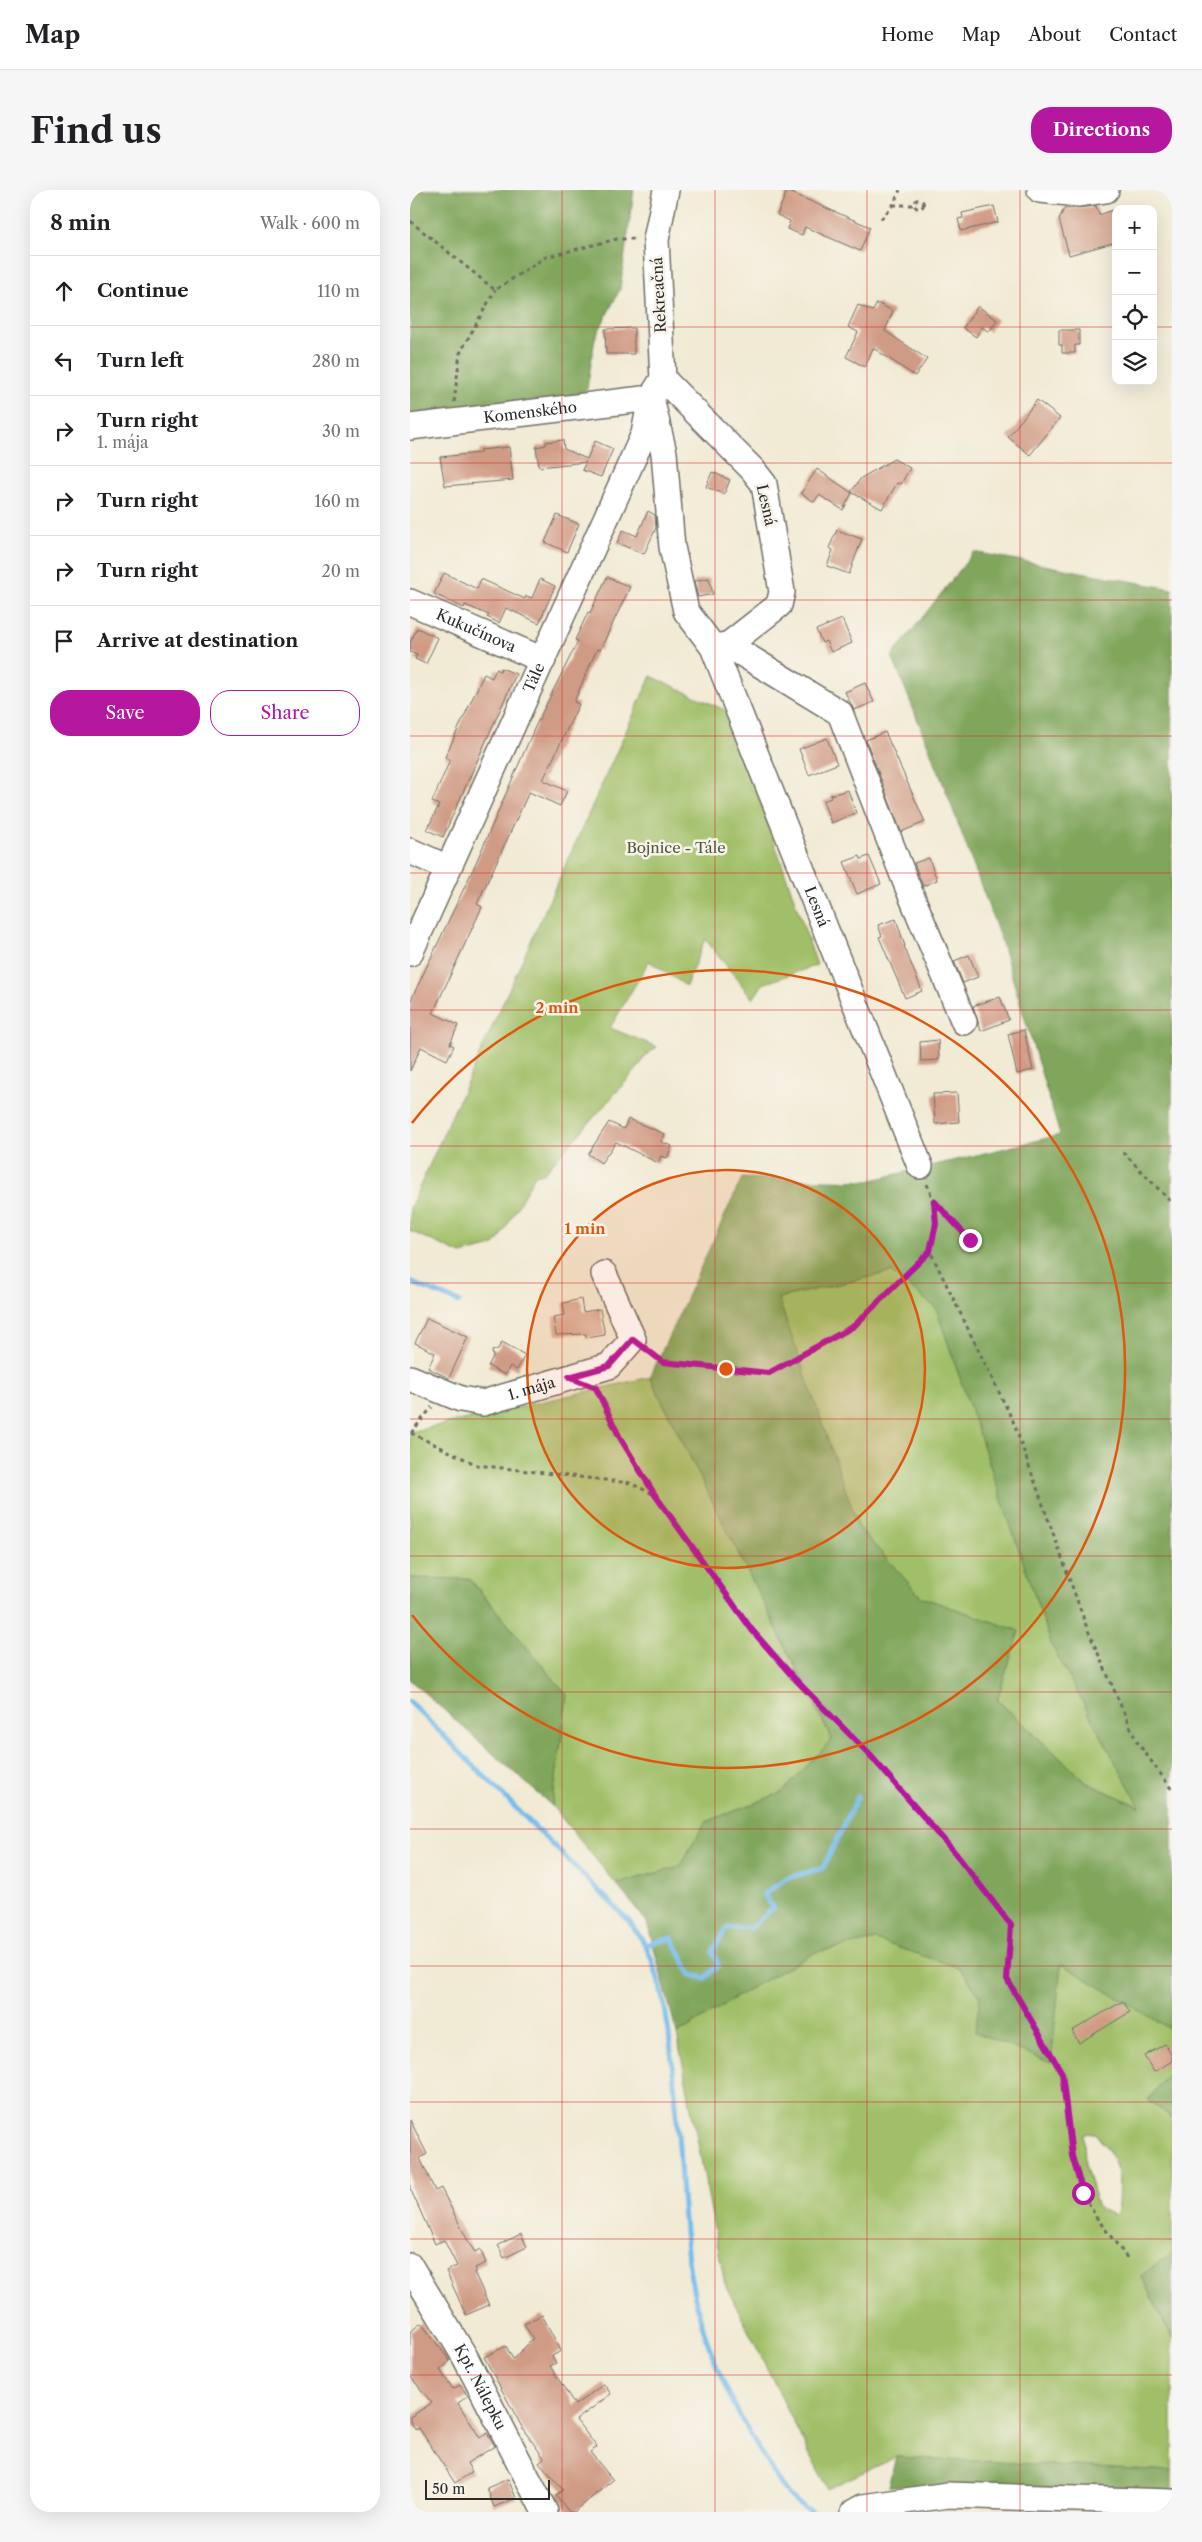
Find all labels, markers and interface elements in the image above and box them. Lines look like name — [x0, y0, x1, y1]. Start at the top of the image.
text: Map — [25, 20, 80, 49]
text: Home — [881, 24, 934, 46]
text: Map — [962, 24, 1000, 46]
text: About — [1028, 24, 1081, 46]
text: Contact — [1109, 24, 1177, 46]
button: Directions — [1031, 107, 1172, 153]
text: Find us — [30, 109, 162, 152]
map controls — [1112, 205, 1157, 385]
button: + — [1112, 205, 1157, 250]
text: 8 min — [50, 210, 111, 235]
text: Walk · 600 m — [260, 213, 360, 233]
button: − — [1112, 250, 1157, 295]
street label: Rekreačná — [647, 257, 670, 333]
icon: ahead — [50, 277, 78, 305]
text: Continue — [97, 279, 189, 302]
text: 110 m — [317, 281, 360, 301]
button: locate — [1112, 295, 1157, 340]
button: layers — [1112, 340, 1157, 385]
icon: left — [50, 347, 78, 375]
text: Turn left — [97, 349, 184, 372]
text: 280 m — [312, 351, 360, 371]
street label: Komenského — [482, 397, 578, 427]
text: Turn right — [97, 409, 198, 432]
icon: right — [50, 417, 78, 445]
text: 30 m — [322, 421, 360, 441]
text: 1. mája — [97, 432, 149, 452]
street label: Lesná — [752, 482, 780, 528]
icon: right — [50, 487, 78, 515]
text: Turn right — [97, 489, 198, 512]
text: 160 m — [315, 491, 360, 511]
icon: right — [50, 557, 78, 585]
text: Turn right — [97, 559, 198, 582]
text: 20 m — [321, 561, 360, 581]
street label: Kukučínova — [433, 605, 519, 656]
icon: arrive — [50, 627, 78, 655]
text: Arrive at destination — [97, 629, 298, 652]
street label: Tále — [519, 660, 549, 695]
button: Save — [50, 690, 200, 736]
button: Share — [210, 690, 360, 736]
park label: Bojnice - Tále — [626, 838, 726, 857]
street label: Lesná — [800, 883, 834, 930]
text: 2 min — [535, 998, 579, 1017]
text: 1 min — [564, 1219, 606, 1238]
route end — [959, 1229, 982, 1252]
centre of rings — [717, 1360, 735, 1378]
street label: 1. mája — [505, 1372, 557, 1404]
route start — [1072, 2182, 1095, 2205]
street label: Kpt. Nálepku — [450, 2340, 511, 2433]
scale bar — [425, 2477, 550, 2500]
text: 50 m — [432, 2480, 465, 2498]

